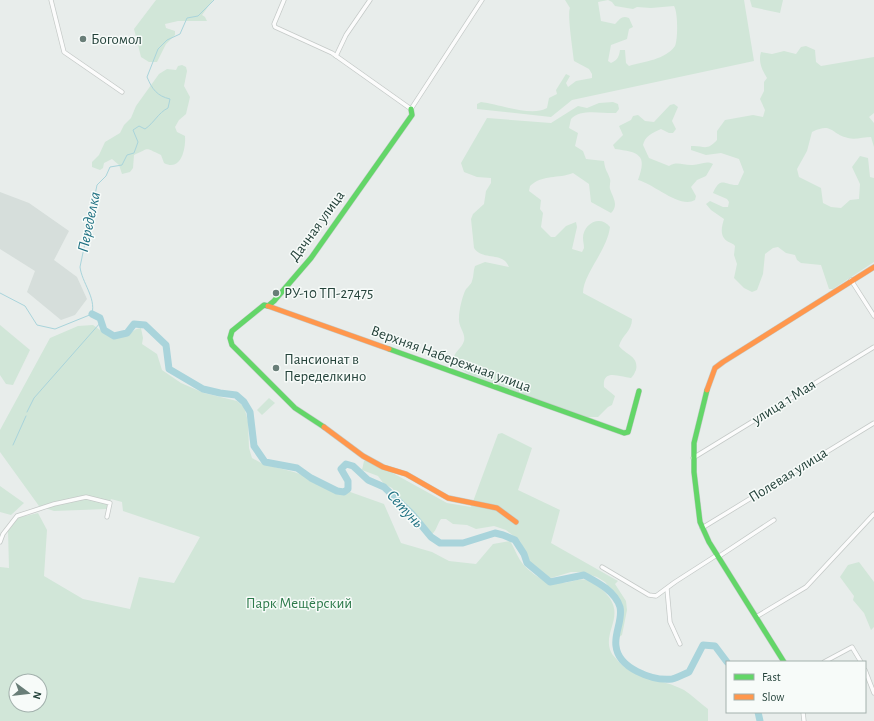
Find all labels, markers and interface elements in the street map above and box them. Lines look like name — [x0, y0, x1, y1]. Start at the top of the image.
place label: Богомол — [91, 32, 142, 47]
marker: Богомол — [78, 34, 88, 44]
street label: Дачная улица — [286, 188, 348, 264]
water label: Переделка — [75, 190, 104, 254]
place label: РУ-10 ТП-27475 — [284, 286, 373, 301]
marker: РУ-10 ТП-27475 — [271, 288, 281, 298]
street label: Верхняя Набережная улица — [369, 323, 533, 395]
place label: Пансионат в Переделкино — [284, 352, 366, 384]
marker: Пансионат в Переделкино — [271, 363, 281, 373]
street label: улица 1 Мая — [749, 377, 818, 428]
street label: Полевая улица — [746, 445, 830, 505]
water label: Сетунь — [384, 487, 426, 531]
park label: Парк Мещёрский — [246, 596, 352, 611]
legend — [726, 661, 866, 713]
text: Fast — [762, 671, 781, 683]
north arrow — [8, 673, 48, 713]
text: N — [31, 690, 43, 701]
text: Slow — [762, 691, 784, 703]

